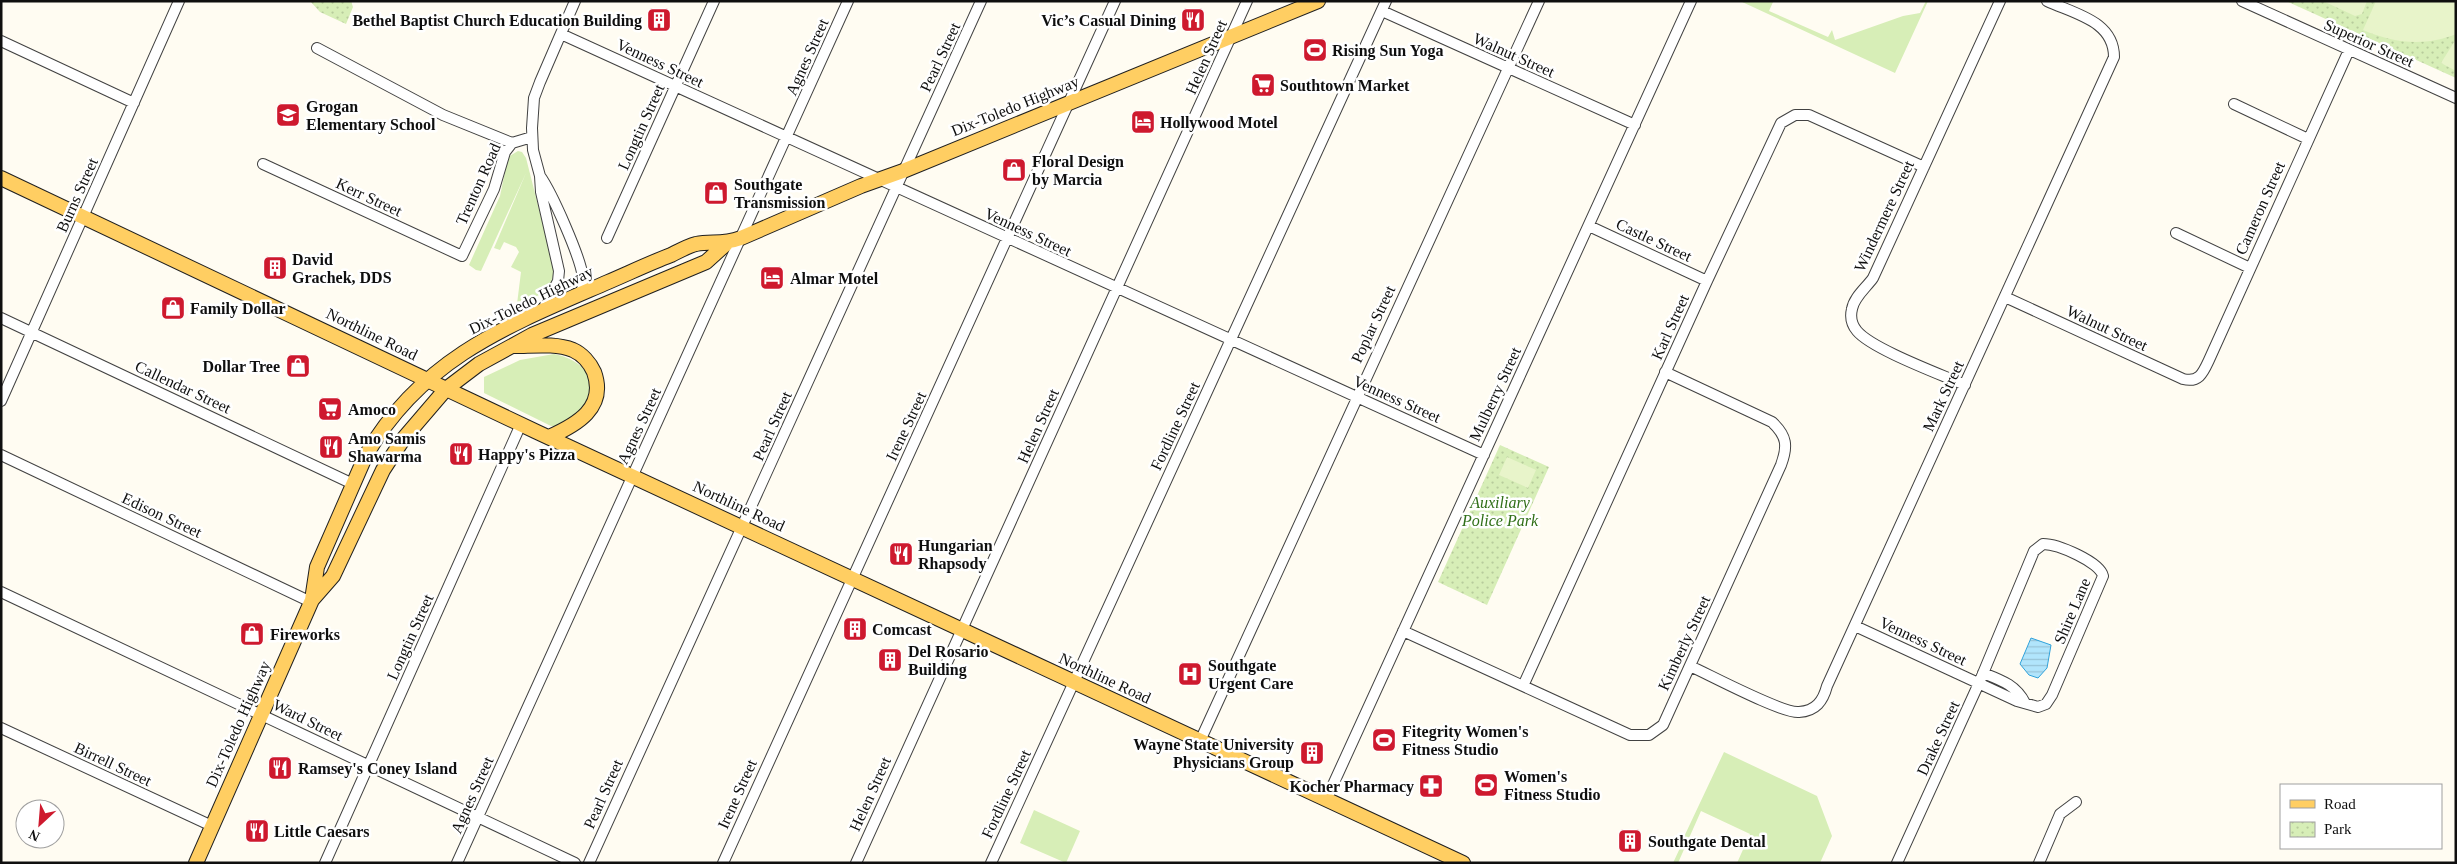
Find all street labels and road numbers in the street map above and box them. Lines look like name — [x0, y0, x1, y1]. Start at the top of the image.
street label: Agnes Street — [783, 15, 833, 98]
street label: Superior Street — [2321, 16, 2417, 72]
street label: Helen Street — [1182, 17, 1230, 97]
street label: Pearl Street — [917, 19, 964, 94]
street label: Walnut Street — [1471, 30, 1558, 81]
street label: Venness Street — [614, 35, 707, 91]
street label: Dix-Toledo Highway — [949, 73, 1082, 140]
street label: Longtin Street — [615, 81, 669, 173]
street label: Trenton Road — [452, 140, 504, 228]
street label: Burns Street — [53, 155, 101, 235]
street label: Windermere Street — [1851, 157, 1917, 274]
street label: Cameron Street — [2232, 158, 2288, 257]
street label: Kerr Street — [333, 174, 405, 220]
street label: Venness Street — [982, 204, 1075, 260]
street label: Castle Street — [1614, 215, 1695, 265]
street label: Dix-Toledo Highway — [466, 263, 596, 338]
street label: Poplar Street — [1348, 282, 1399, 366]
street label: Karl Street — [1648, 291, 1692, 362]
street label: Walnut Street — [2064, 302, 2151, 354]
street label: Northline Road — [324, 305, 420, 363]
street label: Mulberry Street — [1466, 344, 1525, 444]
street label: Callendar Street — [132, 357, 234, 417]
street label: Mark Street — [1919, 357, 1967, 434]
street label: Venness Street — [1351, 372, 1444, 426]
street label: Fordline Street — [1147, 379, 1203, 473]
street label: Agnes Street — [614, 385, 665, 467]
street label: Helen Street — [1014, 386, 1062, 466]
street label: Pearl Street — [749, 388, 795, 463]
street label: Irene Street — [883, 388, 930, 463]
street label: Northline Road — [691, 477, 787, 535]
street label: Edison Street — [120, 489, 205, 541]
street label: Shire Lane — [2051, 576, 2093, 646]
street label: Longtin Street — [384, 591, 438, 683]
street label: Kimberly Street — [1655, 592, 1715, 694]
street label: Venness Street — [1877, 613, 1970, 669]
street label: Northline Road — [1057, 649, 1153, 707]
street label: Dix-Toledo Highway — [203, 658, 274, 790]
street label: Ward Street — [270, 696, 346, 744]
street label: Drake Street — [1913, 697, 1963, 778]
street label: Birrell Street — [72, 739, 155, 789]
street label: Fordline Street — [978, 747, 1034, 841]
street label: Agnes Street — [448, 753, 498, 836]
street label: Helen Street — [846, 754, 894, 834]
street label: Pearl Street — [580, 756, 626, 831]
street label: Irene Street — [714, 756, 760, 831]

